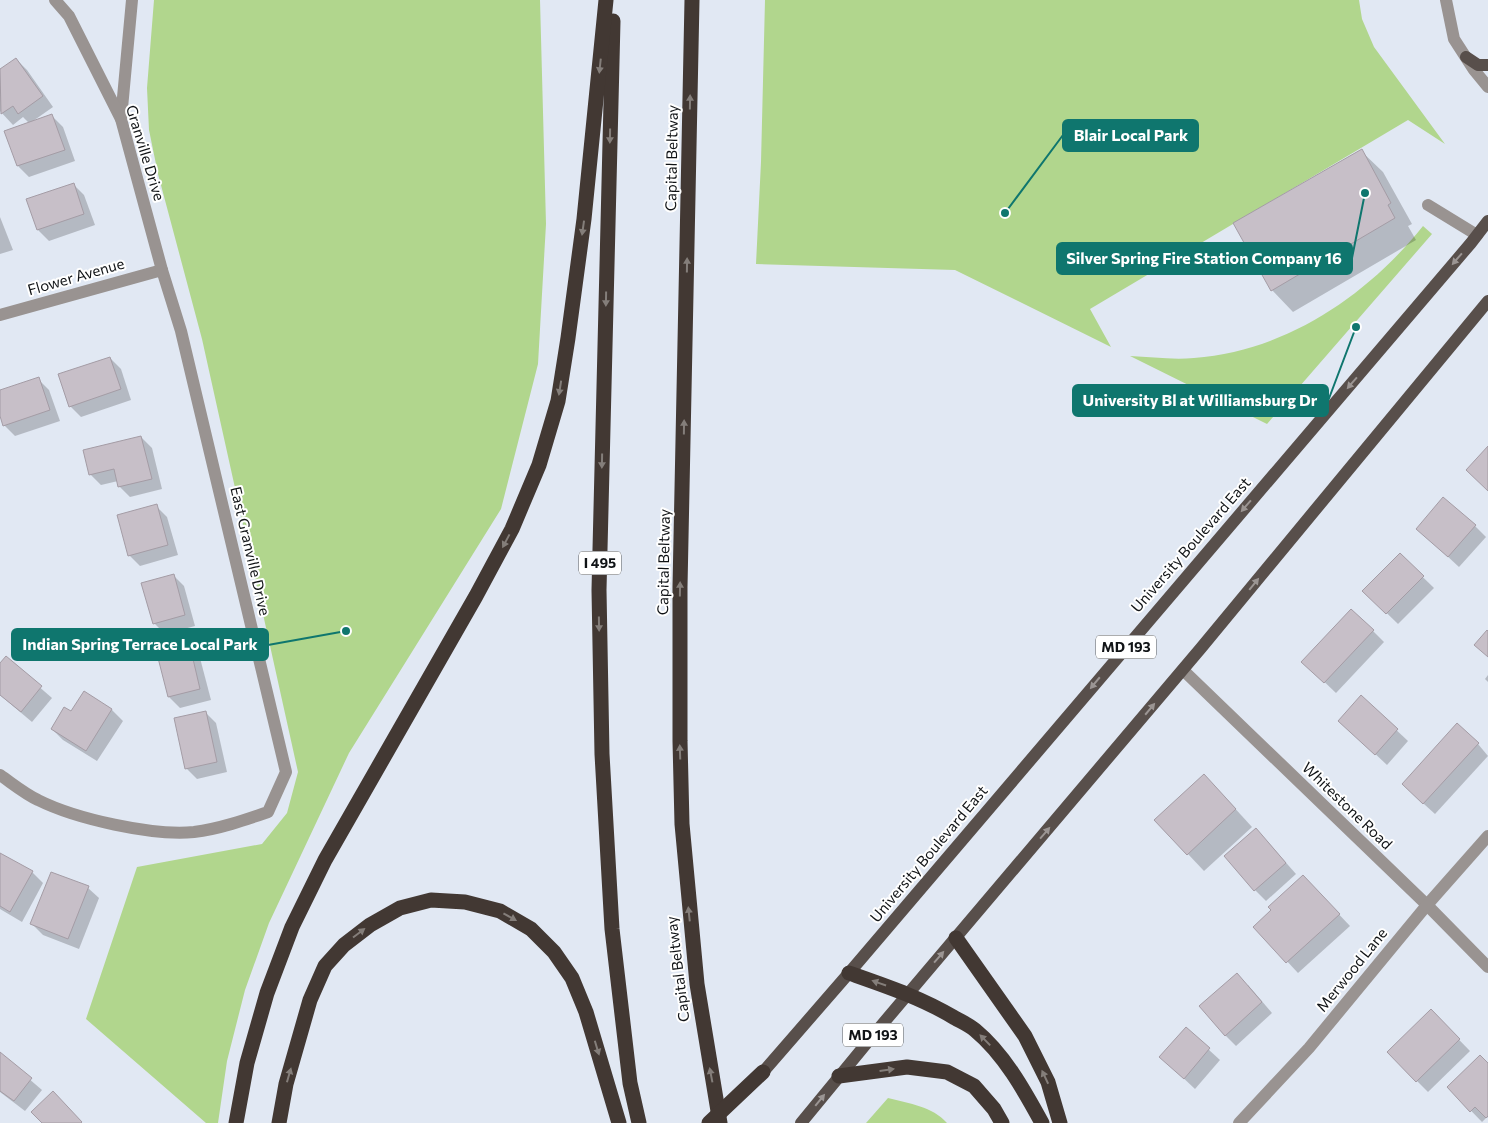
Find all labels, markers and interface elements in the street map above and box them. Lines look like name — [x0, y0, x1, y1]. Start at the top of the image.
one-way arrow — [596, 58, 604, 74]
one-way arrow — [686, 94, 694, 110]
street label: Granville Drive — [123, 103, 169, 203]
street label: Capital Beltway — [661, 104, 681, 211]
callout: Blair Local Park — [1063, 120, 1198, 151]
text: Blair Local Park — [1074, 125, 1189, 144]
one-way arrow — [606, 128, 614, 144]
one-way arrow — [579, 220, 587, 236]
callout: Silver Spring Fire Station Company 16 — [1057, 243, 1352, 274]
text: Silver Spring Fire Station Company 16 — [1066, 248, 1342, 267]
one-way arrow — [1452, 253, 1463, 266]
street label: Flower Avenue — [25, 254, 126, 298]
one-way arrow — [683, 256, 691, 272]
one-way arrow — [602, 291, 610, 307]
one-way arrow — [1346, 376, 1357, 389]
one-way arrow — [556, 381, 564, 397]
callout: University Bl at Williamsburg Dr — [1073, 385, 1328, 416]
text: University Bl at Williamsburg Dr — [1083, 390, 1318, 409]
one-way arrow — [680, 419, 688, 435]
one-way arrow — [598, 453, 606, 469]
street label: University Boulevard East — [1127, 473, 1254, 615]
street label: East Granville Drive — [227, 485, 275, 617]
one-way arrow — [1241, 500, 1252, 512]
street label: Capital Beltway — [653, 508, 673, 615]
one-way arrow — [501, 534, 510, 548]
road number: I 495 — [579, 552, 621, 574]
one-way arrow — [1248, 578, 1259, 590]
one-way arrow — [677, 581, 685, 597]
one-way arrow — [596, 616, 604, 632]
callout: Indian Spring Terrace Local Park — [12, 629, 268, 660]
text: Indian Spring Terrace Local Park — [22, 634, 259, 653]
road number: MD 193 — [1096, 636, 1156, 659]
one-way arrow — [1090, 676, 1101, 689]
one-way arrow — [1145, 703, 1156, 716]
one-way arrow — [676, 744, 684, 760]
street label: Whitestone Road — [1299, 758, 1396, 853]
street label: University Boulevard East — [866, 781, 991, 925]
one-way arrow — [1039, 827, 1050, 839]
one-way arrow — [685, 906, 693, 922]
one-way arrow — [503, 913, 518, 921]
street label: Capital Beltway — [662, 915, 692, 1023]
street label: Merwood Lane — [1312, 924, 1390, 1015]
one-way arrow — [352, 928, 365, 939]
one-way arrow — [934, 950, 945, 963]
one-way arrow — [871, 979, 886, 987]
road number: MD 193 — [843, 1024, 903, 1046]
one-way arrow — [979, 1034, 991, 1046]
one-way arrow — [594, 1041, 601, 1056]
one-way arrow — [879, 1066, 895, 1074]
one-way arrow — [285, 1068, 293, 1083]
one-way arrow — [707, 1068, 715, 1083]
one-way arrow — [1041, 1070, 1049, 1084]
one-way arrow — [814, 1093, 825, 1106]

